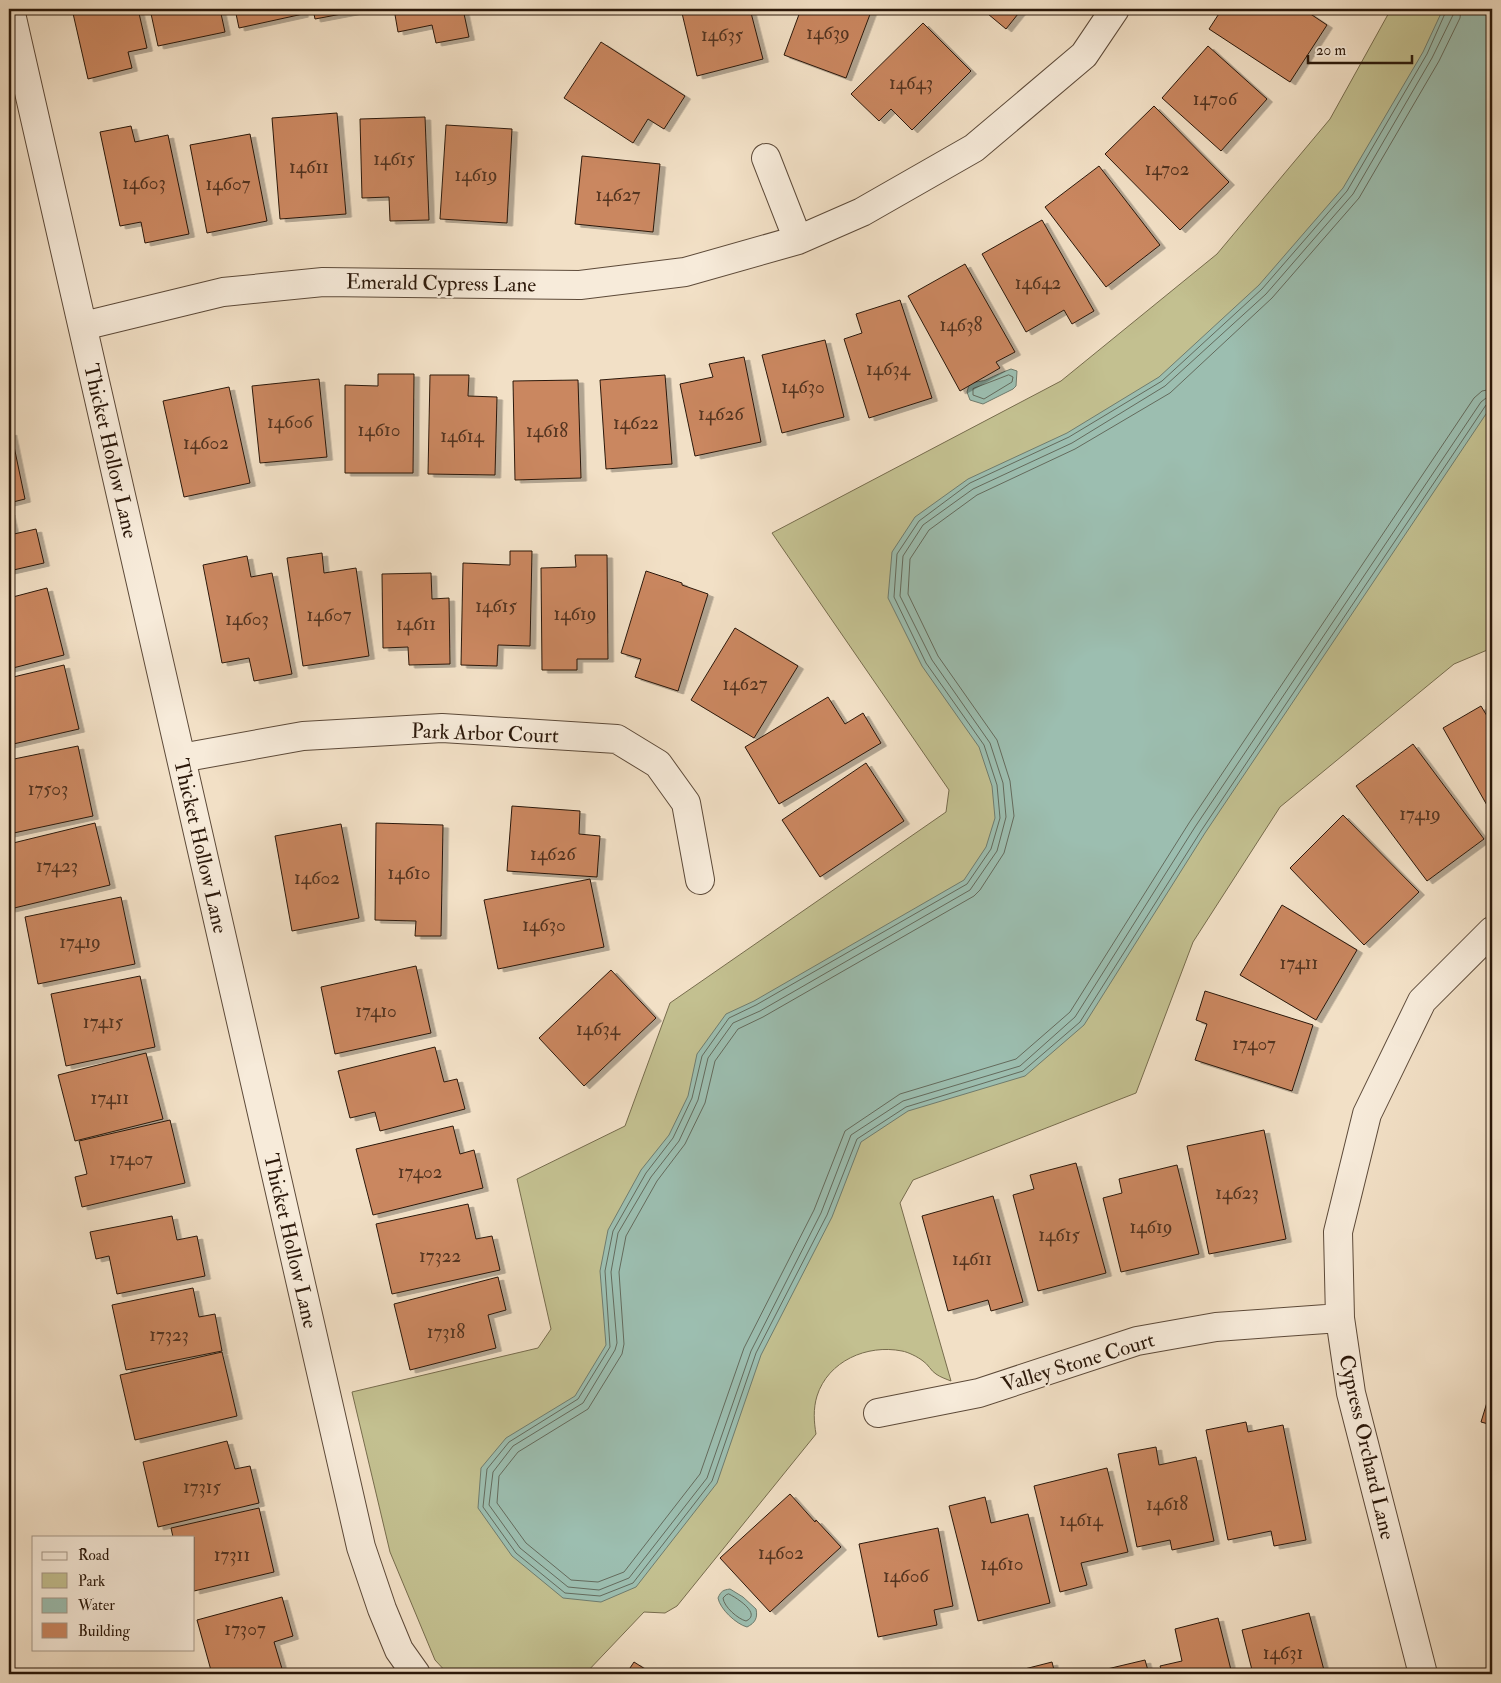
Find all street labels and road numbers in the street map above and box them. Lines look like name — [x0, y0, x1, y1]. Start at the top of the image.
street label: Emerald Cypress Lane — [346, 268, 537, 299]
street label: Thicket Hollow Lane — [77, 361, 144, 541]
street label: Park Arbor Court — [411, 717, 559, 750]
street label: Thicket Hollow Lane — [167, 756, 234, 936]
street label: Thicket Hollow Lane — [257, 1151, 324, 1331]
street label: Valley Stone Court — [998, 1326, 1158, 1399]
street label: Cypress Orchard Lane — [1332, 1352, 1401, 1543]

